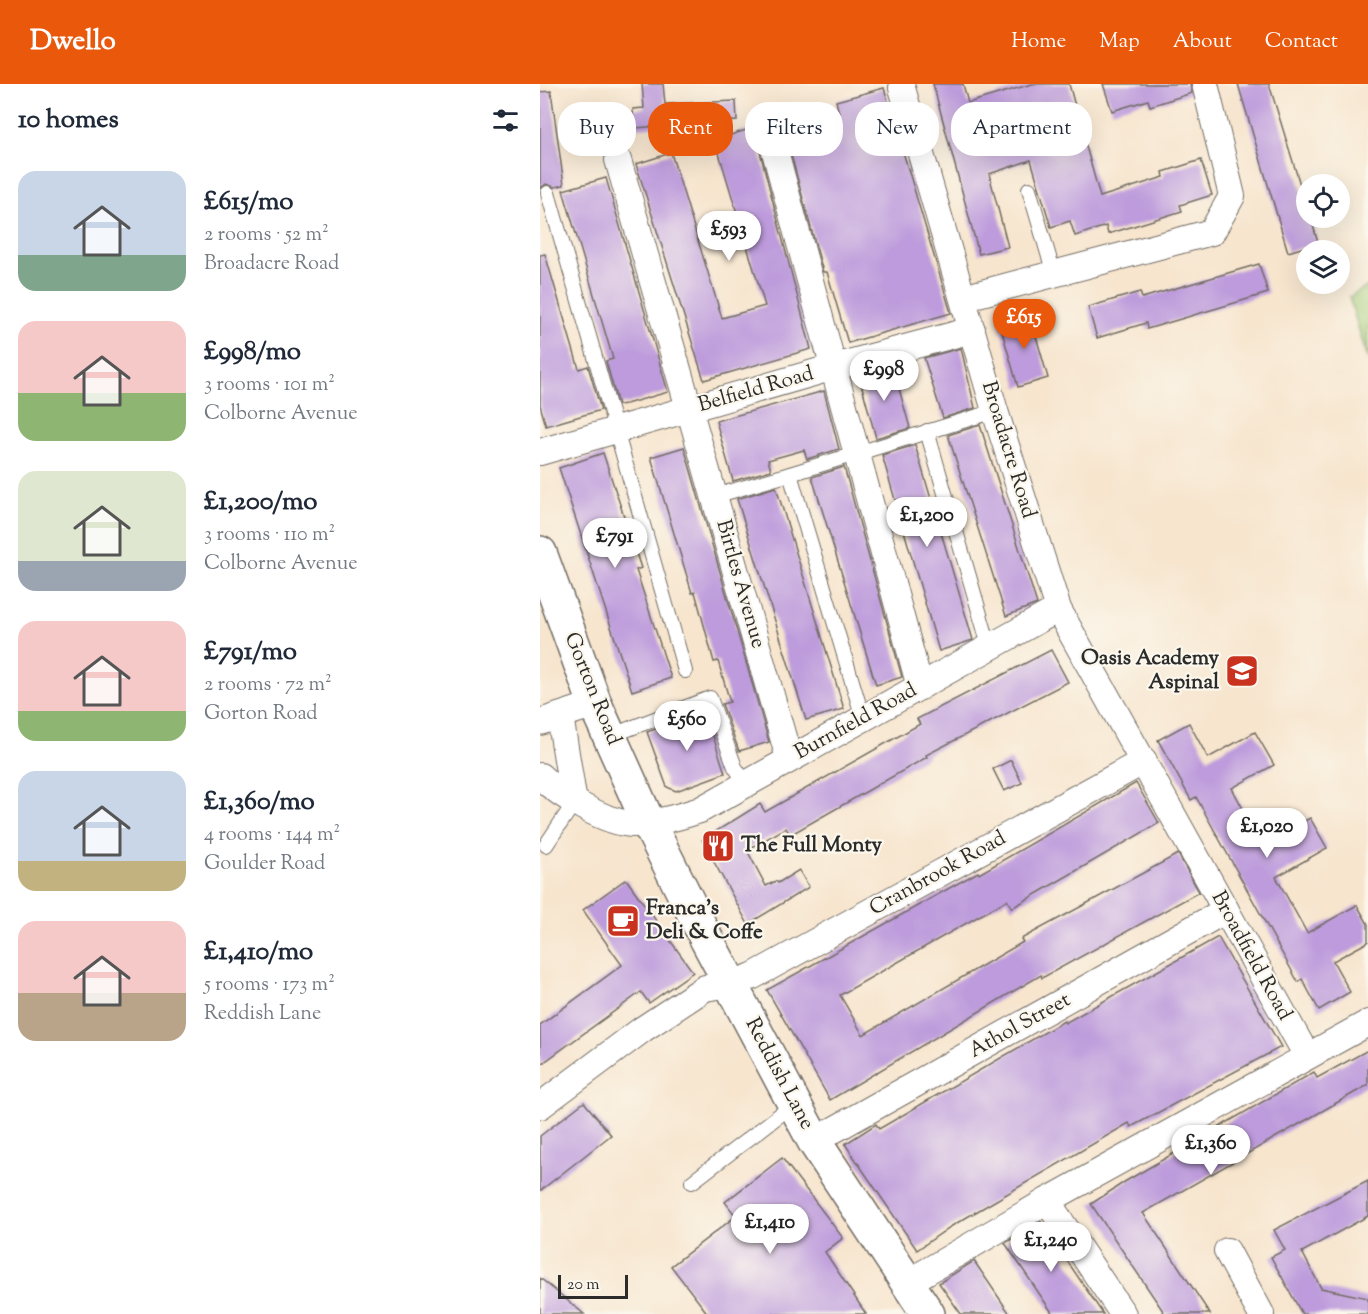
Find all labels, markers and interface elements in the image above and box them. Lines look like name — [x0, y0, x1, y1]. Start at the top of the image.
text: Dwello — [30, 22, 116, 62]
text: Home — [1011, 27, 1066, 57]
text: Map — [1099, 27, 1140, 57]
text: About — [1173, 27, 1232, 57]
text: Contact — [1265, 27, 1338, 57]
text: 10 homes — [18, 102, 119, 139]
chip: Buy — [558, 102, 636, 156]
chip: Rent — [648, 102, 733, 156]
chip: Filters — [745, 102, 843, 156]
chip: New — [855, 102, 939, 156]
chip: Apartment — [951, 102, 1092, 156]
icon: filters — [489, 104, 522, 137]
map controls — [1296, 174, 1350, 294]
button: locate — [1296, 174, 1350, 228]
text: £615/mo — [204, 184, 293, 221]
icon: home — [66, 195, 138, 267]
pin: £593 — [693, 211, 765, 262]
text: £593 — [711, 216, 747, 245]
text: 2 rooms · 52 m² — [204, 221, 329, 250]
button: layers — [1296, 240, 1350, 294]
text: Broadacre Road — [204, 250, 339, 279]
pin: £615 — [988, 299, 1060, 350]
text: £615 — [1007, 304, 1041, 333]
text: £998/mo — [204, 334, 301, 371]
icon: home — [66, 345, 138, 417]
pin: £998 — [848, 351, 920, 402]
text: £998 — [864, 356, 904, 385]
street label: Belfield Road — [695, 359, 817, 421]
text: 3 rooms · 101 m² — [204, 371, 335, 400]
street label: Broadacre Road — [973, 378, 1043, 522]
text: Colborne Avenue — [204, 400, 358, 429]
text: £1,200/mo — [204, 484, 317, 521]
icon: home — [66, 495, 138, 567]
pin: £1,200 — [878, 497, 976, 548]
text: £1,200 — [900, 502, 954, 531]
street label: Birtles Avenue — [707, 516, 773, 652]
pin: £791 — [579, 518, 651, 569]
text: 3 rooms · 110 m² — [204, 521, 335, 550]
text: £791 — [596, 523, 634, 552]
text: Colborne Avenue — [204, 550, 358, 579]
street label: Gorton Road — [556, 628, 628, 750]
text: £791/mo — [204, 634, 297, 671]
place label: Oasis Academy Aspinal — [1081, 644, 1220, 698]
icon: home — [66, 645, 138, 717]
school or university icon: Oasis Academy Aspinal — [1224, 653, 1260, 689]
text: 2 rooms · 72 m² — [204, 671, 332, 700]
street label: Burnfield Road — [789, 676, 923, 768]
text: Gorton Road — [204, 700, 318, 729]
pin: £560 — [651, 701, 723, 752]
text: £560 — [668, 706, 706, 735]
text: £1,360/mo — [204, 784, 315, 821]
icon: home — [66, 795, 138, 867]
pin: £1,020 — [1218, 808, 1316, 859]
text: £1,020 — [1241, 813, 1293, 842]
text: 4 rooms · 144 m² — [204, 821, 340, 850]
street label: Cranbrook Road — [864, 824, 1012, 924]
restaurant icon: The Full Monty — [700, 828, 736, 864]
place label: The Full Monty — [741, 831, 883, 861]
text: Goulder Road — [204, 850, 325, 879]
street label: Broadfield Road — [1203, 886, 1299, 1026]
place label: Franca's Deli & Coffe — [646, 894, 763, 948]
cafe icon: Franca's Deli & Coffe — [605, 903, 641, 939]
text: £1,410/mo — [204, 934, 313, 971]
icon: home — [66, 945, 138, 1017]
text: 5 rooms · 173 m² — [204, 971, 335, 1000]
street label: Athol Street — [964, 986, 1076, 1066]
text: Reddish Lane — [204, 1000, 321, 1029]
street label: Reddish Lane — [737, 1013, 821, 1135]
pin: £1,360 — [1162, 1125, 1260, 1176]
text: £1,360 — [1185, 1130, 1237, 1159]
pin: £1,410 — [721, 1204, 819, 1255]
text: £1,410 — [745, 1209, 795, 1238]
pin: £1,240 — [1002, 1222, 1100, 1273]
text: £1,240 — [1025, 1227, 1077, 1256]
scale bar — [558, 1272, 628, 1300]
text: 20 m — [567, 1274, 600, 1297]

